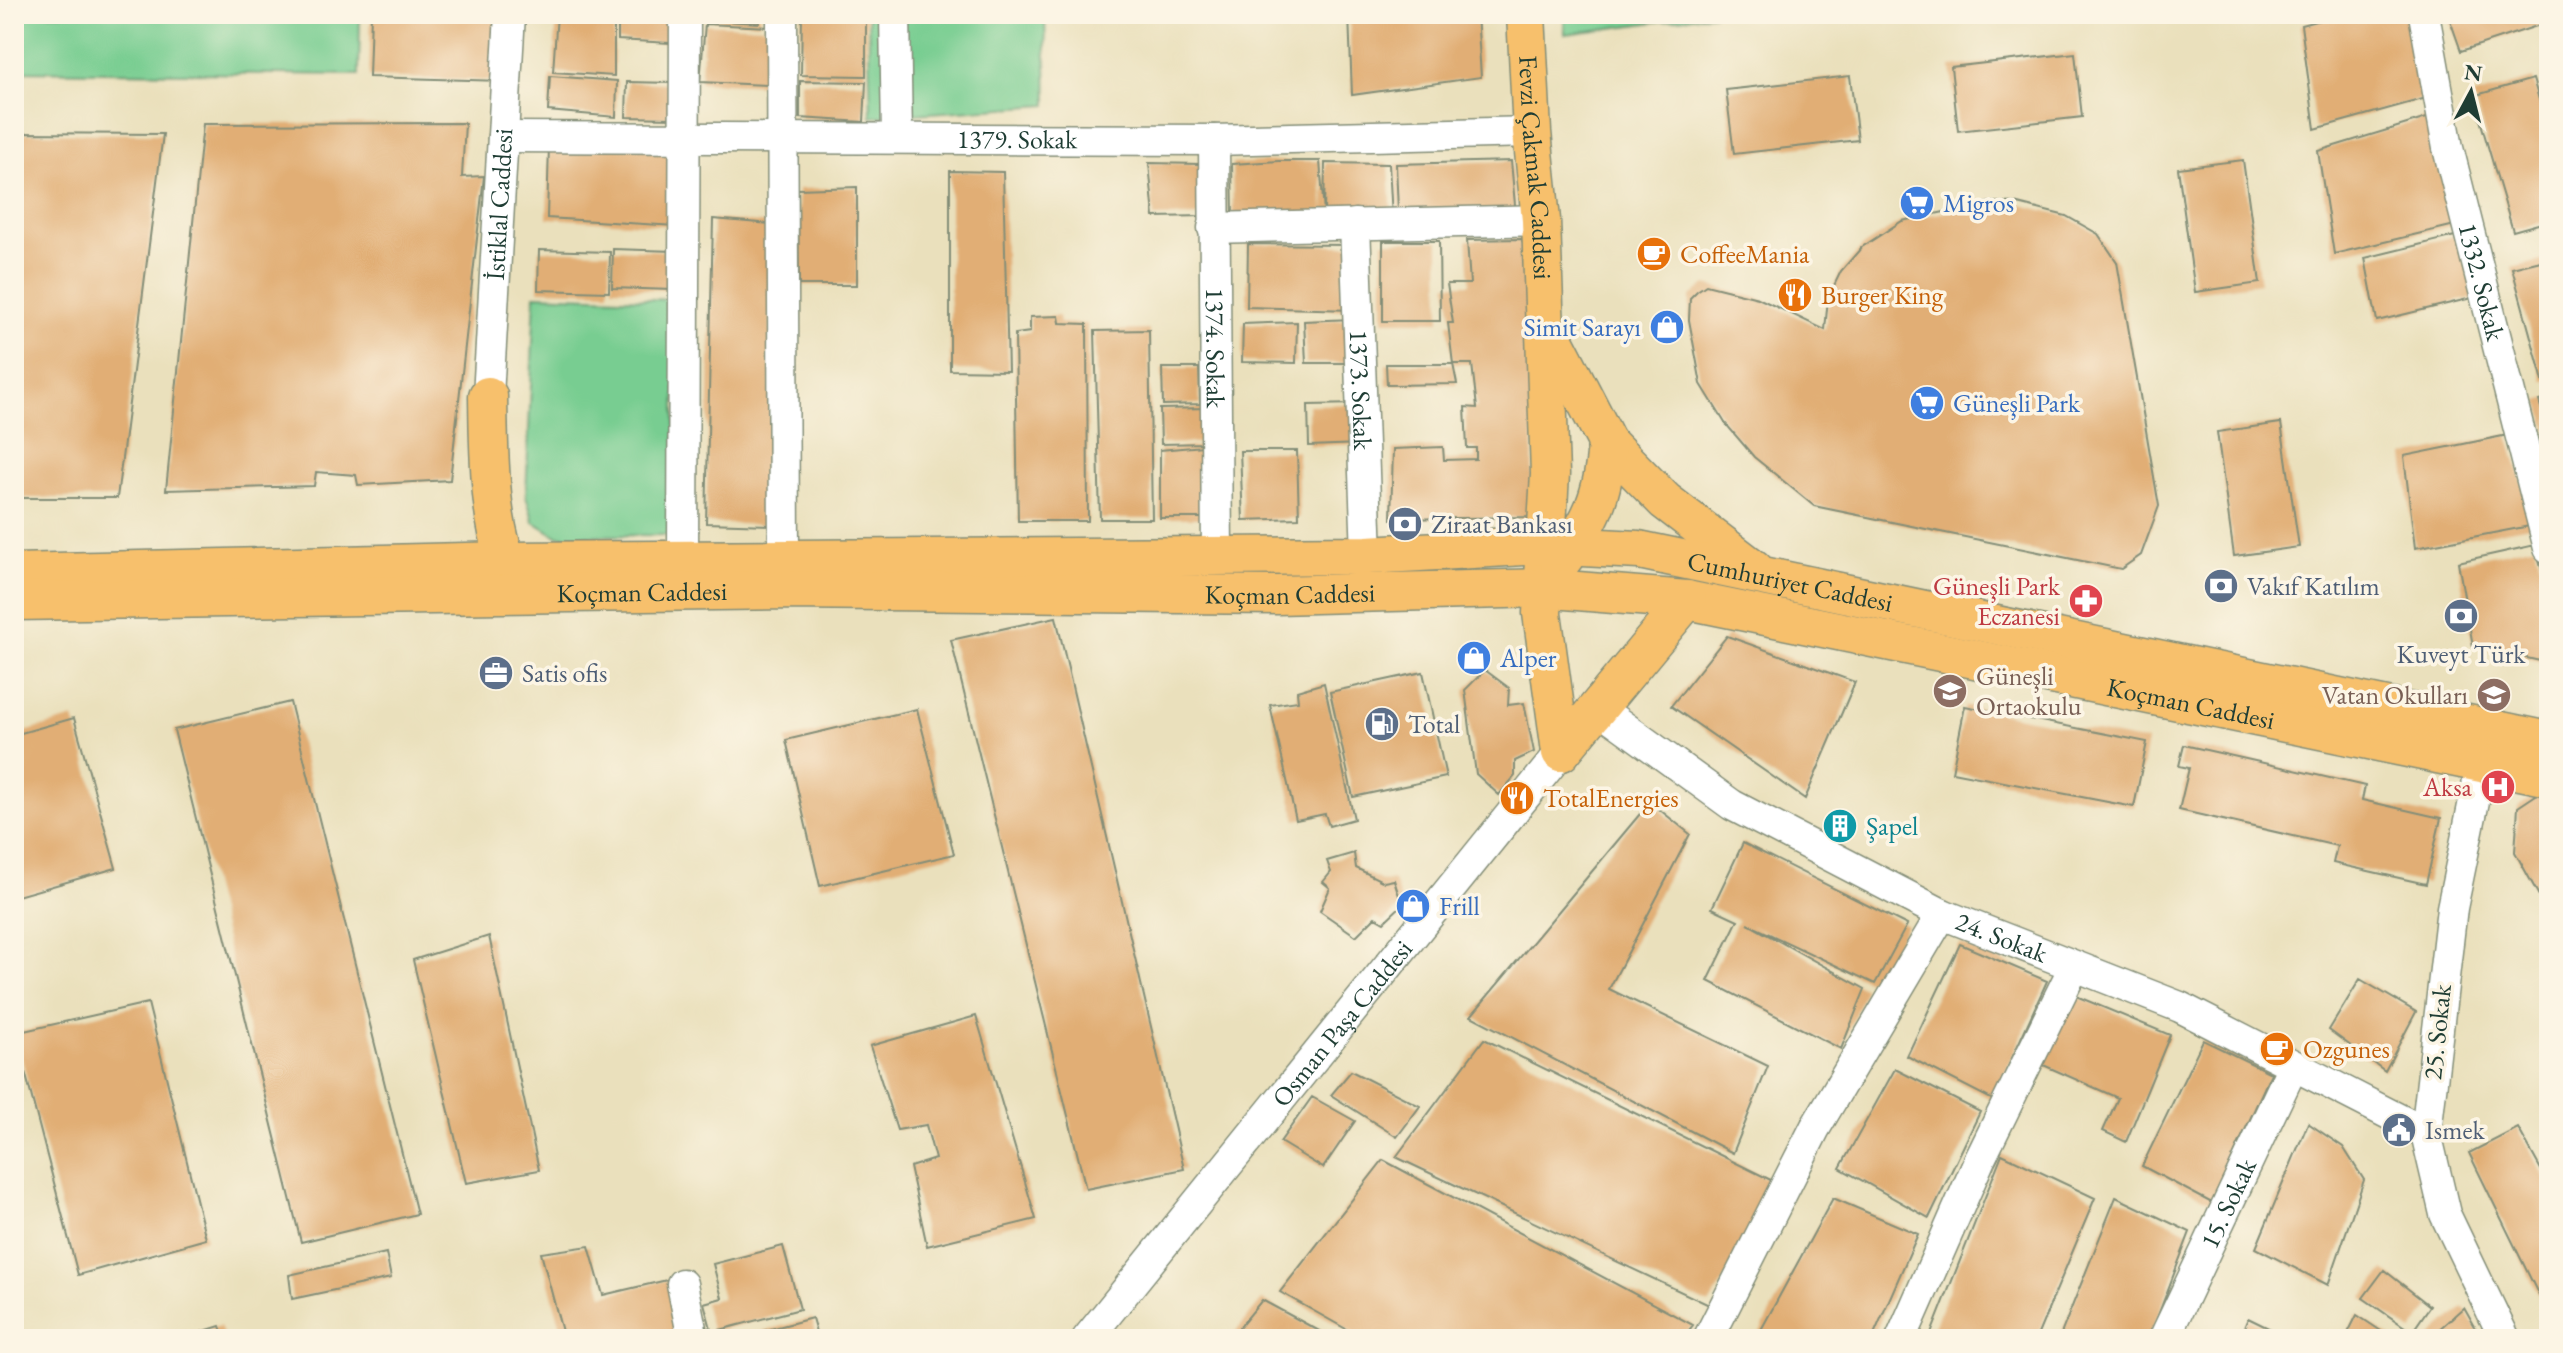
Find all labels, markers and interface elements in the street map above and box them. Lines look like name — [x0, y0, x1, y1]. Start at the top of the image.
north arrow — [2431, 52, 2511, 132]
street label: Fevzi Çakmak Caddesi — [1511, 55, 1560, 280]
text: N — [2463, 57, 2484, 88]
street label: 1379. Sokak — [957, 122, 1078, 156]
street label: İstiklal Caddesi — [478, 127, 520, 281]
supermarket icon: Migros — [1898, 184, 1936, 222]
place label: Migros — [1943, 186, 2014, 220]
street label: 1332. Sokak — [2451, 219, 2513, 345]
cafe icon: CoffeeMania — [1635, 235, 1673, 273]
place label: CoffeeMania — [1680, 237, 1810, 271]
restaurant icon: Burger King — [1776, 276, 1814, 314]
place label: Burger King — [1821, 278, 1944, 312]
street label: 1374. Sokak — [1198, 288, 1233, 409]
shop icon: Simit Sarayı — [1648, 308, 1686, 346]
place label: Simit Sarayı — [1524, 310, 1641, 344]
street label: 1373. Sokak — [1342, 329, 1380, 452]
supermarket icon: Güneşli Park — [1908, 384, 1946, 422]
place label: Güneşli Park — [1953, 386, 2081, 420]
bank icon: Ziraat Bankası — [1386, 505, 1424, 543]
place label: Ziraat Bankası — [1431, 507, 1573, 541]
street label: Cumhuriyet Caddesi — [1684, 544, 1896, 620]
bank icon: Vakıf Katılım — [2202, 567, 2240, 605]
place label: Güneşli Park Eczanesi — [1933, 569, 2061, 633]
place label: Vakıf Katılım — [2247, 569, 2380, 603]
street label: Koçman Caddesi — [556, 574, 727, 610]
street label: Koçman Caddesi — [1205, 575, 1376, 612]
pharmacy icon: Güneşli Park Eczanesi — [2067, 582, 2105, 620]
bank icon: Kuveyt Türk — [2442, 597, 2480, 635]
place label: Kuveyt Türk — [2396, 637, 2526, 671]
shop icon: Alper — [1455, 639, 1493, 677]
place label: Alper — [1499, 641, 1557, 675]
office icon: Satis ofis — [477, 654, 515, 692]
place label: Satis ofis — [522, 656, 607, 690]
place label: Güneşli Ortaokulu — [1976, 659, 2082, 723]
street label: Koçman Caddesi — [2104, 670, 2278, 737]
school or university icon: Güneşli Ortaokulu — [1931, 672, 1969, 710]
school or university icon: Vatan Okulları — [2475, 676, 2513, 714]
place label: Vatan Okulları — [2322, 678, 2468, 712]
fuel station icon: Total — [1363, 705, 1401, 743]
place label: Total — [1408, 707, 1460, 741]
hospital icon: Aksa — [2479, 768, 2517, 806]
place label: Aksa — [2422, 770, 2473, 804]
restaurant icon: TotalEnergies — [1498, 779, 1536, 817]
place label: TotalEnergies — [1543, 781, 1679, 815]
building icon: Şapel — [1821, 807, 1859, 845]
place label: Şapel — [1866, 809, 1918, 843]
shop icon: Frill — [1394, 887, 1432, 925]
place label: Frill — [1439, 889, 1480, 923]
street label: 24. Sokak — [1951, 904, 2053, 971]
street label: Osman Paşa Caddesi — [1264, 933, 1420, 1114]
street label: 25. Sokak — [2415, 982, 2459, 1081]
cafe icon: Ozgunes — [2258, 1030, 2296, 1068]
place label: Ozgunes — [2303, 1032, 2390, 1066]
public building icon: Ismek — [2380, 1111, 2418, 1149]
place label: Ismek — [2425, 1113, 2486, 1147]
street label: 15. Sokak — [2192, 1152, 2264, 1254]

